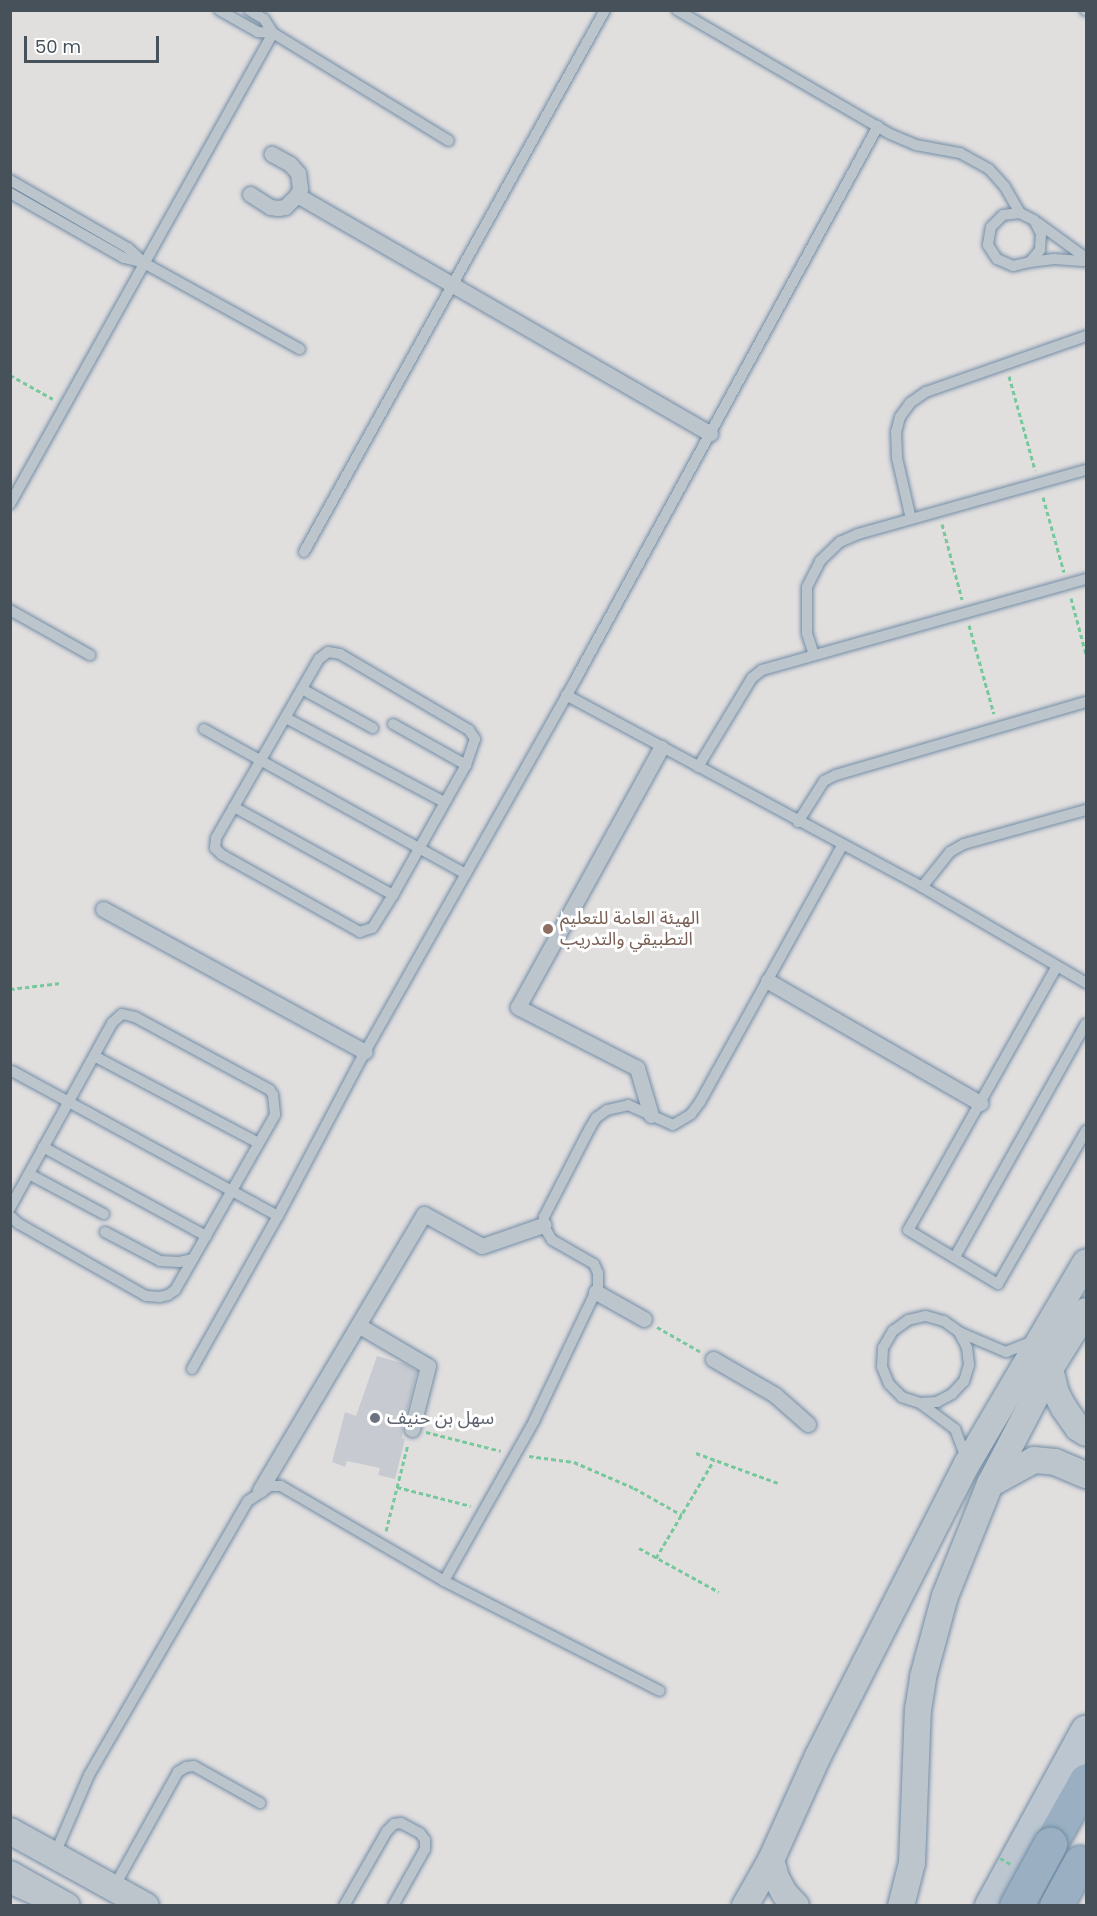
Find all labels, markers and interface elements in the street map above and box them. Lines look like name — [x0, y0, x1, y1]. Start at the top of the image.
scale bar — [27, 24, 162, 62]
text: 50 m — [35, 34, 81, 59]
place label: الهيئة العامة للتعليم التطبيقي والتدريب — [560, 908, 700, 950]
marker: الهيئة العامة للتعليم التطبيقي والتدريب — [541, 922, 555, 936]
place label: سهل بن حنيف — [387, 1407, 494, 1429]
marker: سهل بن حنيف — [368, 1411, 382, 1425]

